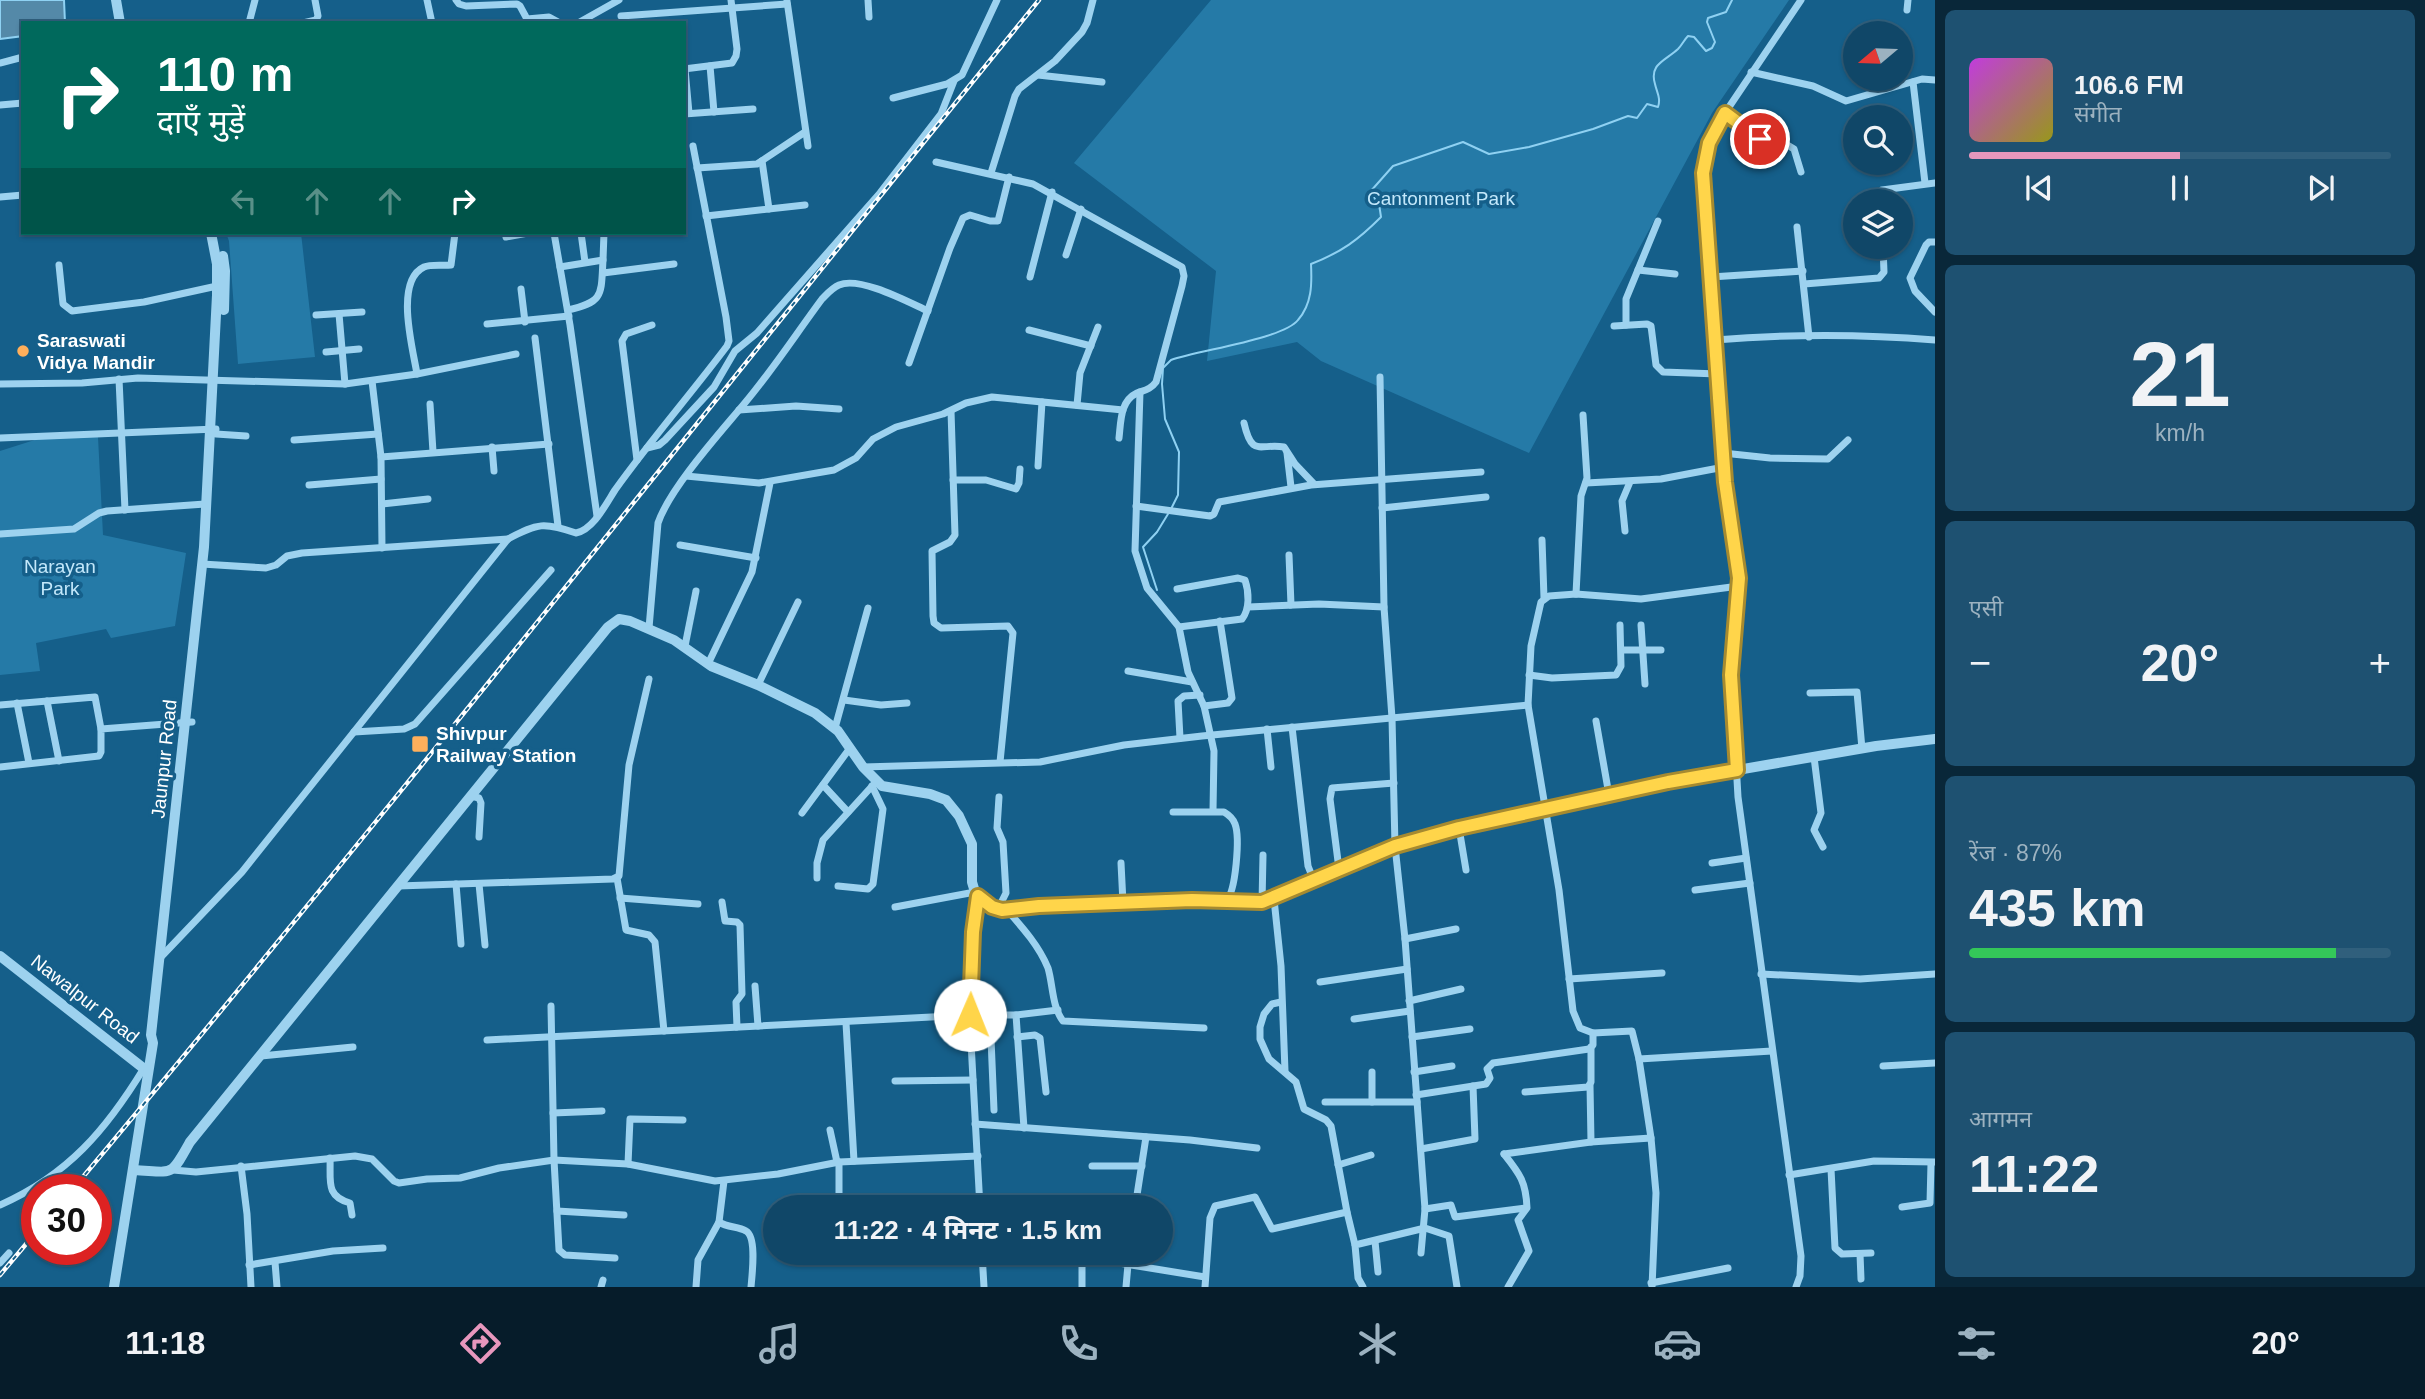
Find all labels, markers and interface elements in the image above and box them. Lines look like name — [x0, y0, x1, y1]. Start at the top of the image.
north arrow — [1843, 21, 1913, 91]
map controls — [1843, 21, 1913, 259]
text: 110 m — [157, 47, 293, 101]
icon: right — [42, 49, 133, 140]
text: 106.6 FM — [2074, 70, 2184, 100]
text: संगीत — [2074, 101, 2122, 127]
text: दाएँ मुड़ें — [157, 104, 245, 140]
button: search — [1843, 105, 1913, 175]
pin — [1730, 109, 1790, 169]
icon: arrive — [1741, 120, 1779, 158]
icon: previous — [2020, 169, 2058, 207]
icon: pause — [2161, 169, 2199, 207]
icon: next — [2302, 169, 2340, 207]
icon: left — [225, 182, 263, 220]
icon: ahead — [298, 182, 336, 220]
icon: ahead — [371, 182, 409, 220]
icon: right — [444, 182, 482, 220]
park label: Cantonment Park — [1367, 188, 1515, 209]
button: layers — [1843, 189, 1913, 259]
text: 21 — [2129, 324, 2231, 425]
place label: Saraswati Vidya Mandir — [37, 330, 156, 373]
marker: Saraswati Vidya Mandir — [15, 343, 31, 359]
text: km/h — [2155, 420, 2205, 446]
park label: Narayan Park — [24, 556, 96, 599]
text: एसी — [1969, 595, 2003, 621]
text: 20° — [2141, 634, 2219, 692]
text: − — [1969, 642, 1991, 684]
text: + — [2369, 642, 2391, 684]
street label: Jaunpur Road — [147, 699, 181, 819]
place label: Shivpur Railway Station — [436, 723, 576, 766]
marker: Shivpur Railway Station — [410, 734, 430, 754]
text: रेंज · 87% — [1969, 840, 2062, 866]
text: 435 km — [1969, 879, 2145, 937]
street label: Nawalpur Road — [27, 950, 143, 1048]
position arrow — [933, 978, 1007, 1052]
text: आगमन — [1969, 1106, 2032, 1132]
text: 11:22 — [1969, 1145, 2099, 1203]
speed limit sign: 30 — [21, 1174, 112, 1265]
text: 11:22 · 4 मिनट · 1.5 km — [834, 1215, 1102, 1245]
icon: directions — [456, 1319, 505, 1368]
icon: music — [755, 1319, 804, 1368]
icon: phone — [1054, 1319, 1103, 1368]
icon: climate — [1353, 1319, 1402, 1368]
icon: car — [1653, 1319, 1702, 1368]
icon: filters — [1952, 1319, 2001, 1368]
text: 11:18 — [125, 1325, 205, 1361]
text: 20° — [2251, 1325, 2300, 1361]

